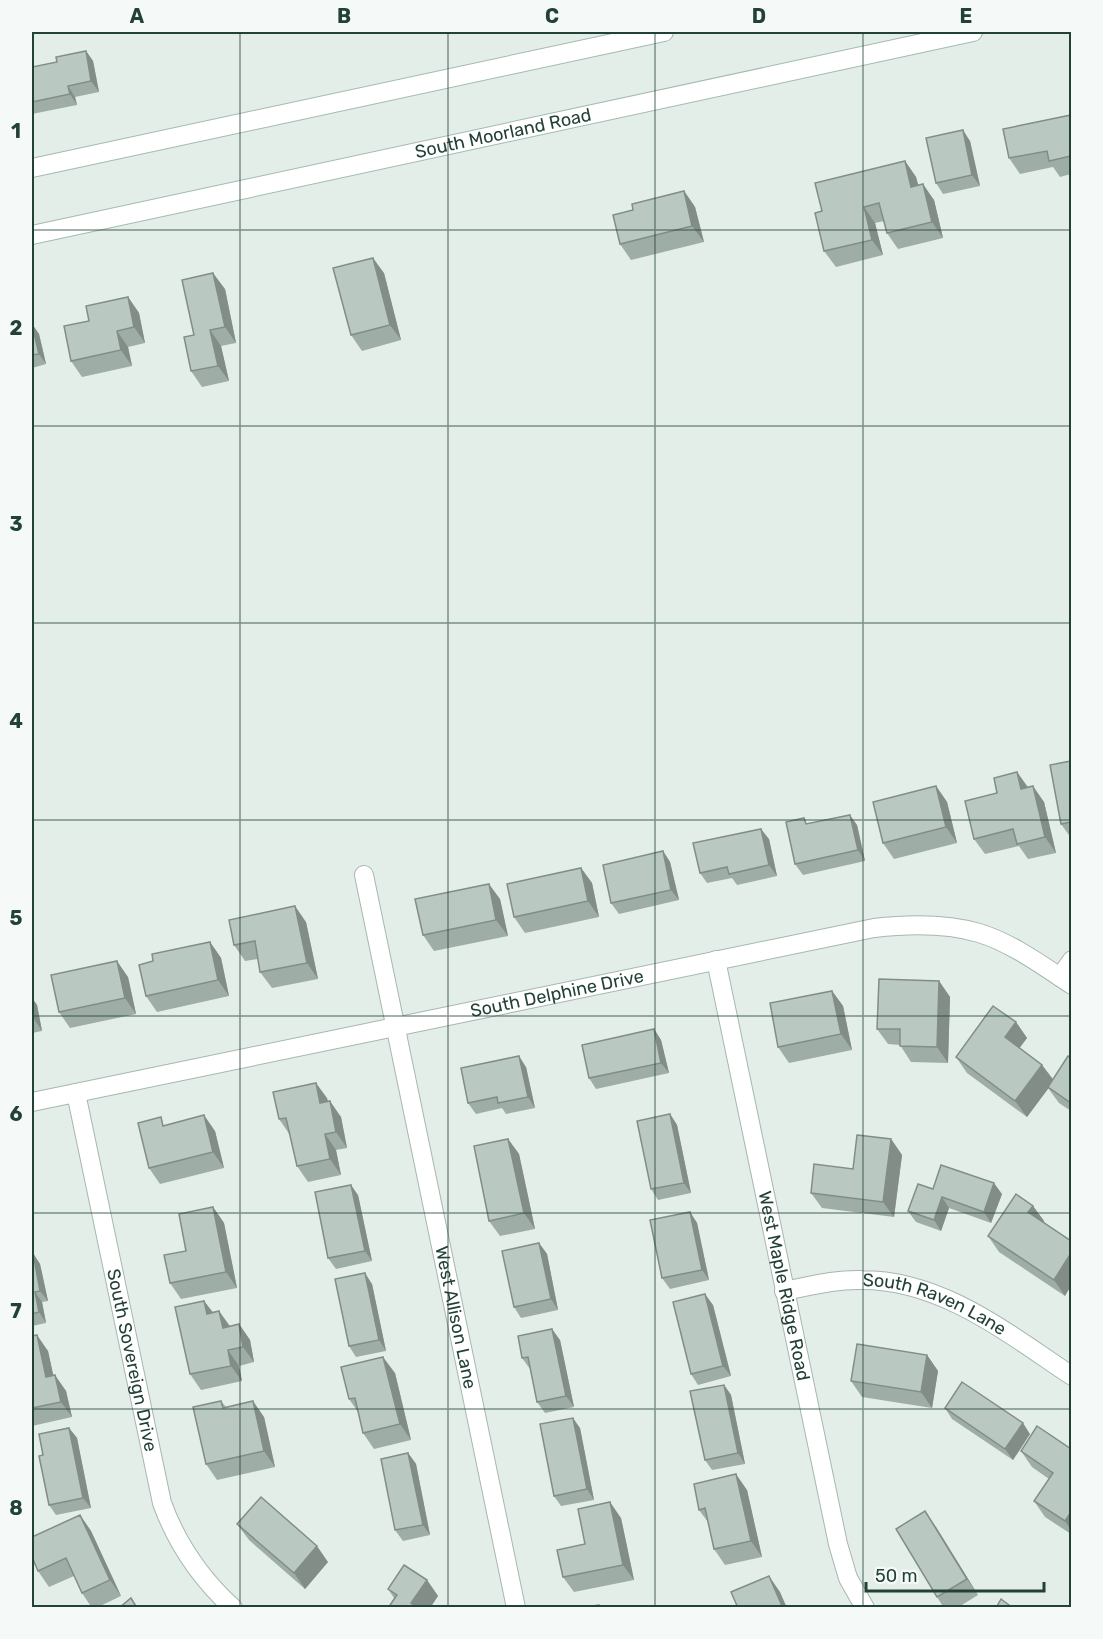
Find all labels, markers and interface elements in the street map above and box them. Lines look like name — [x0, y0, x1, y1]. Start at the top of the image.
text: A — [130, 4, 145, 28]
text: B — [337, 4, 351, 28]
text: C — [545, 4, 559, 28]
text: D — [752, 4, 766, 28]
text: E — [960, 4, 972, 28]
street label: South Moorland Road — [413, 104, 593, 163]
text: 1 — [11, 119, 21, 143]
text: 2 — [10, 316, 23, 340]
text: 3 — [9, 512, 23, 536]
text: 4 — [9, 709, 23, 733]
text: 5 — [10, 906, 23, 930]
street label: South Delphine Drive — [468, 965, 646, 1022]
text: 6 — [9, 1102, 23, 1126]
street label: West Maple Ridge Road — [754, 1189, 815, 1383]
street label: West Allison Lane — [430, 1244, 481, 1391]
street label: South Sovereign Drive — [102, 1267, 162, 1454]
street label: South Raven Lane — [862, 1269, 1010, 1340]
text: 7 — [10, 1299, 22, 1323]
text: 8 — [9, 1496, 23, 1520]
scale bar — [866, 1555, 1044, 1593]
text: 50 m — [875, 1565, 918, 1587]

